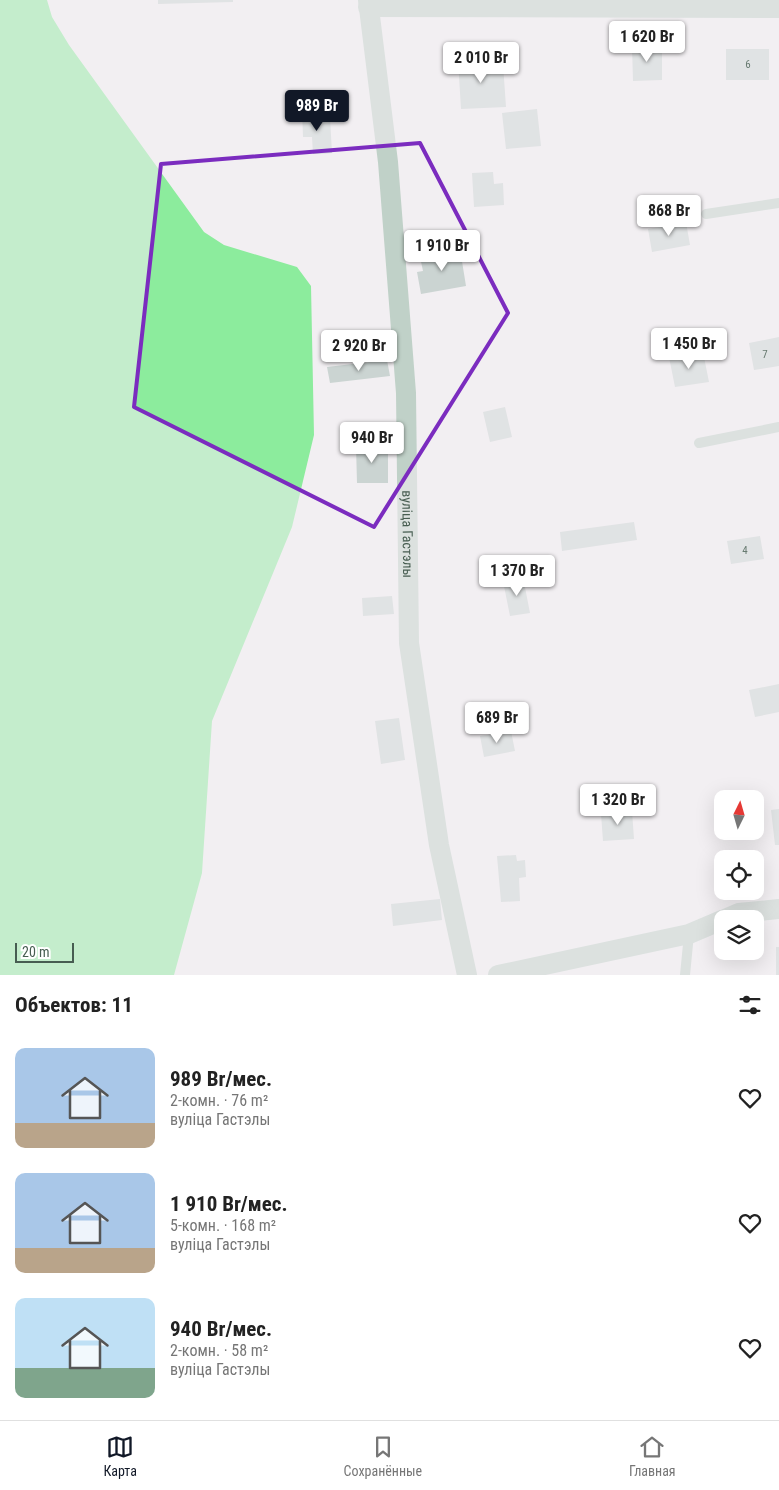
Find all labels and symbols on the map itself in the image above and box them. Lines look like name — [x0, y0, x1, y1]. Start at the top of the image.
pin: 1 620 Br — [595, 20, 699, 63]
pin: 2 010 Br — [429, 42, 533, 84]
house number: 6 — [745, 58, 751, 71]
pin: 989 Br — [276, 90, 358, 132]
pin: 868 Br — [628, 194, 710, 237]
pin: 1 910 Br — [390, 230, 494, 272]
pin: 1 450 Br — [637, 328, 741, 370]
pin: 2 920 Br — [307, 330, 411, 372]
house number: 7 — [762, 348, 768, 361]
pin: 940 Br — [331, 422, 413, 464]
street label: вуліца Гастэлы — [399, 490, 416, 578]
house number: 4 — [742, 544, 748, 557]
pin: 1 370 Br — [465, 554, 569, 597]
pin: 689 Br — [456, 702, 538, 744]
pin: 1 320 Br — [566, 784, 670, 826]
north arrow — [714, 790, 764, 840]
scale bar — [15, 940, 74, 963]

